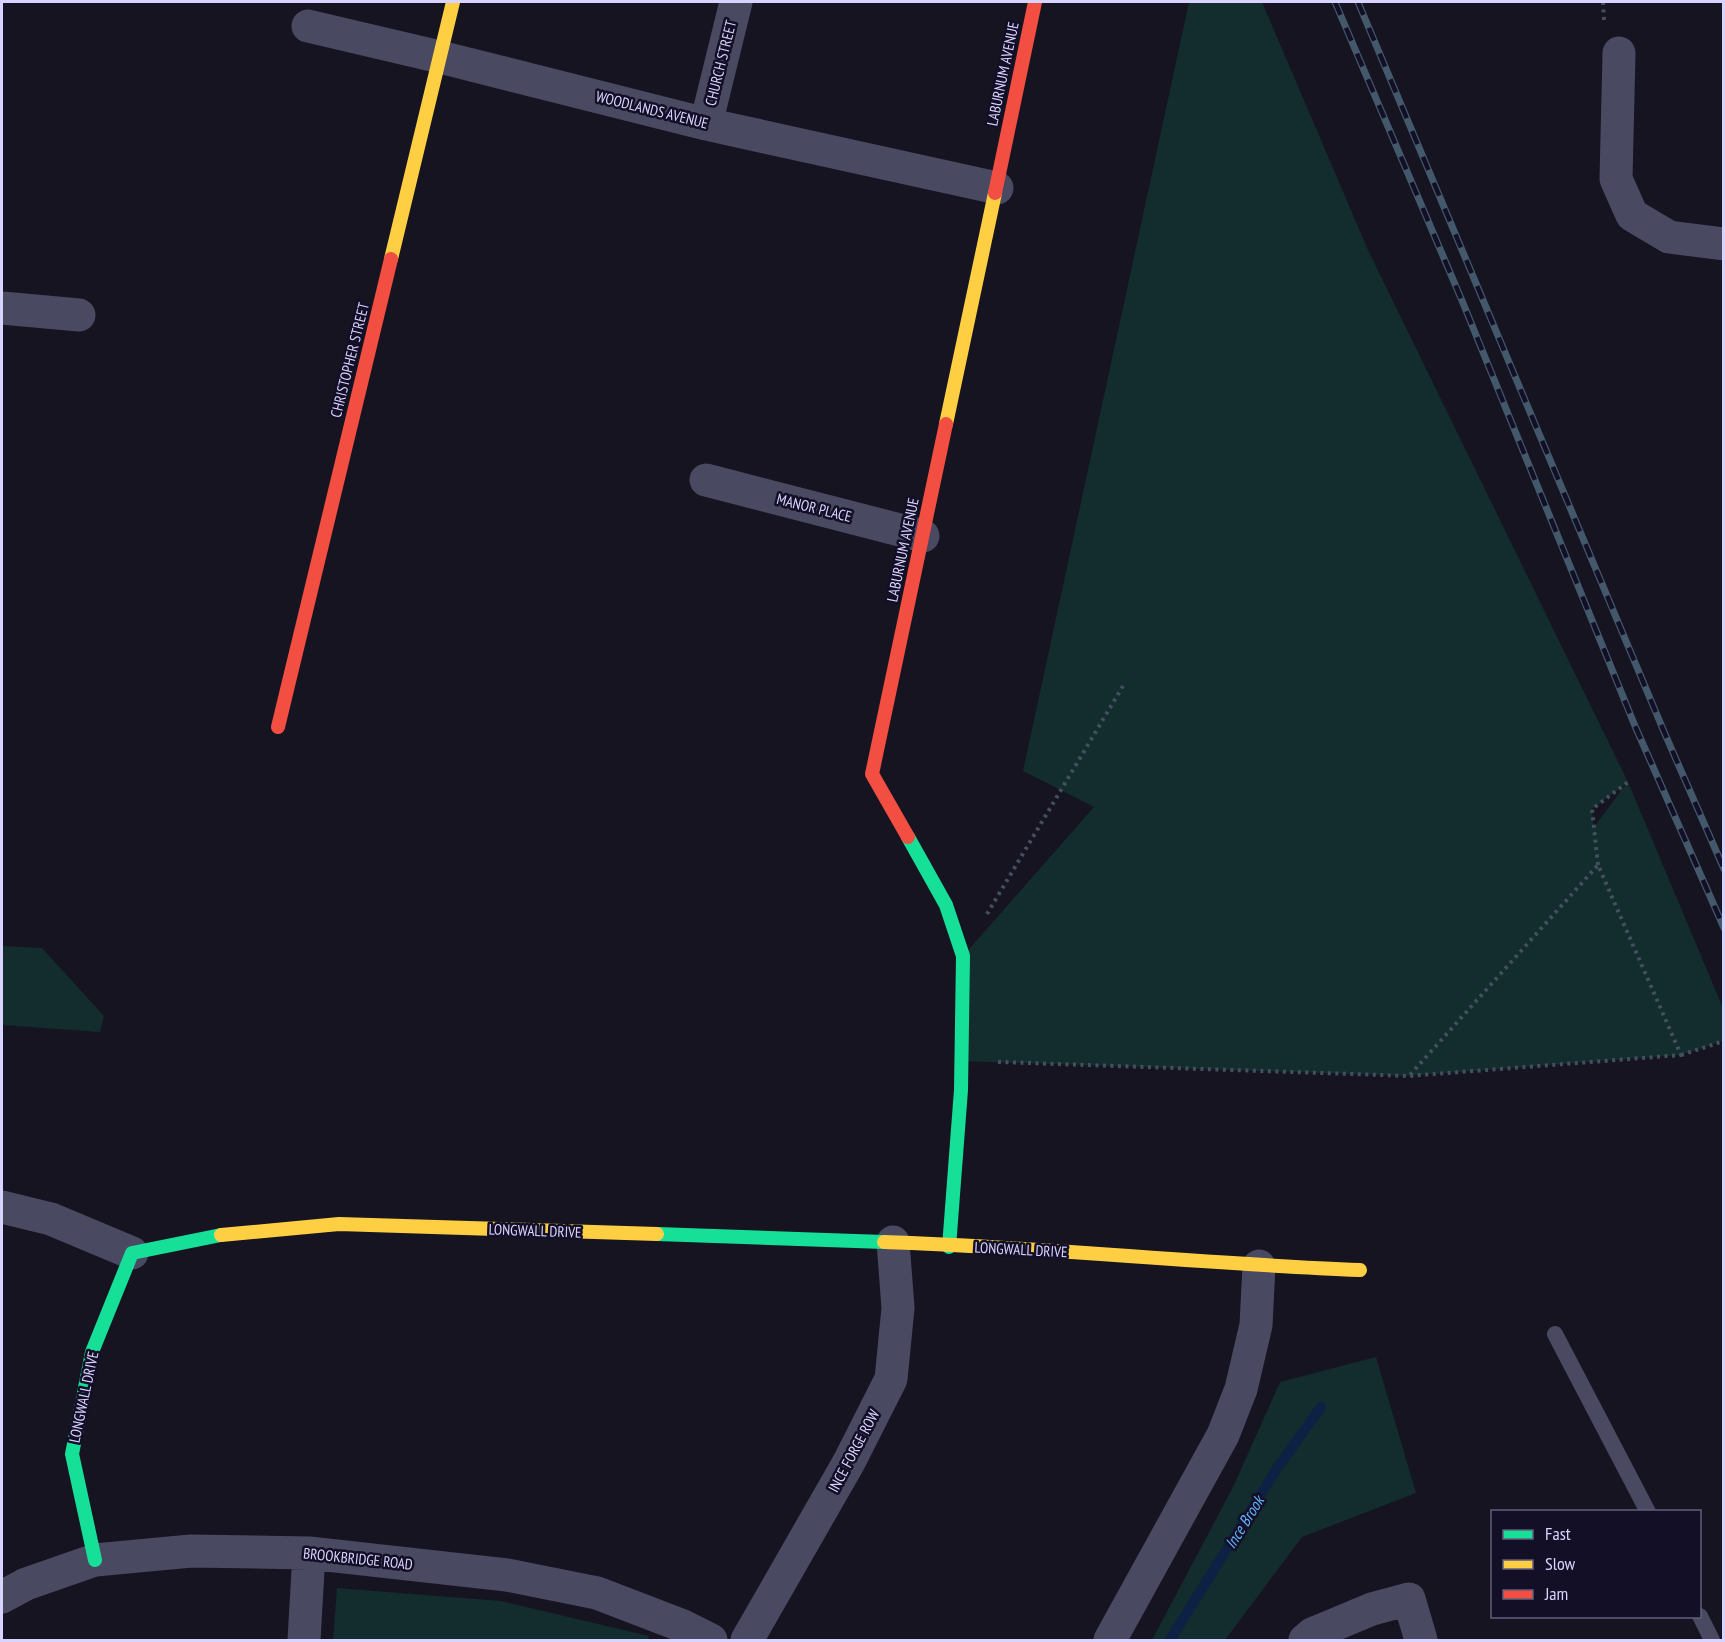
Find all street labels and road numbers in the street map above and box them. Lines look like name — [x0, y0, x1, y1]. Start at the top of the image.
street label: CHURCH STREET — [701, 18, 740, 108]
street label: LABURNUM AVENUE — [982, 20, 1023, 128]
street label: WOODLANDS AVENUE — [594, 86, 710, 133]
street label: CHRISTOPHER STREET — [326, 300, 373, 419]
street label: MANOR PLACE — [775, 489, 854, 526]
street label: LABURNUM AVENUE — [882, 496, 923, 604]
street label: LONGWALL DRIVE — [488, 1219, 582, 1242]
street label: LONGWALL DRIVE — [974, 1238, 1068, 1261]
street label: LONGWALL DRIVE — [65, 1349, 102, 1444]
street label: INCE FORGE ROW — [824, 1406, 883, 1495]
street label: BROOKBRIDGE ROAD — [302, 1543, 414, 1574]

